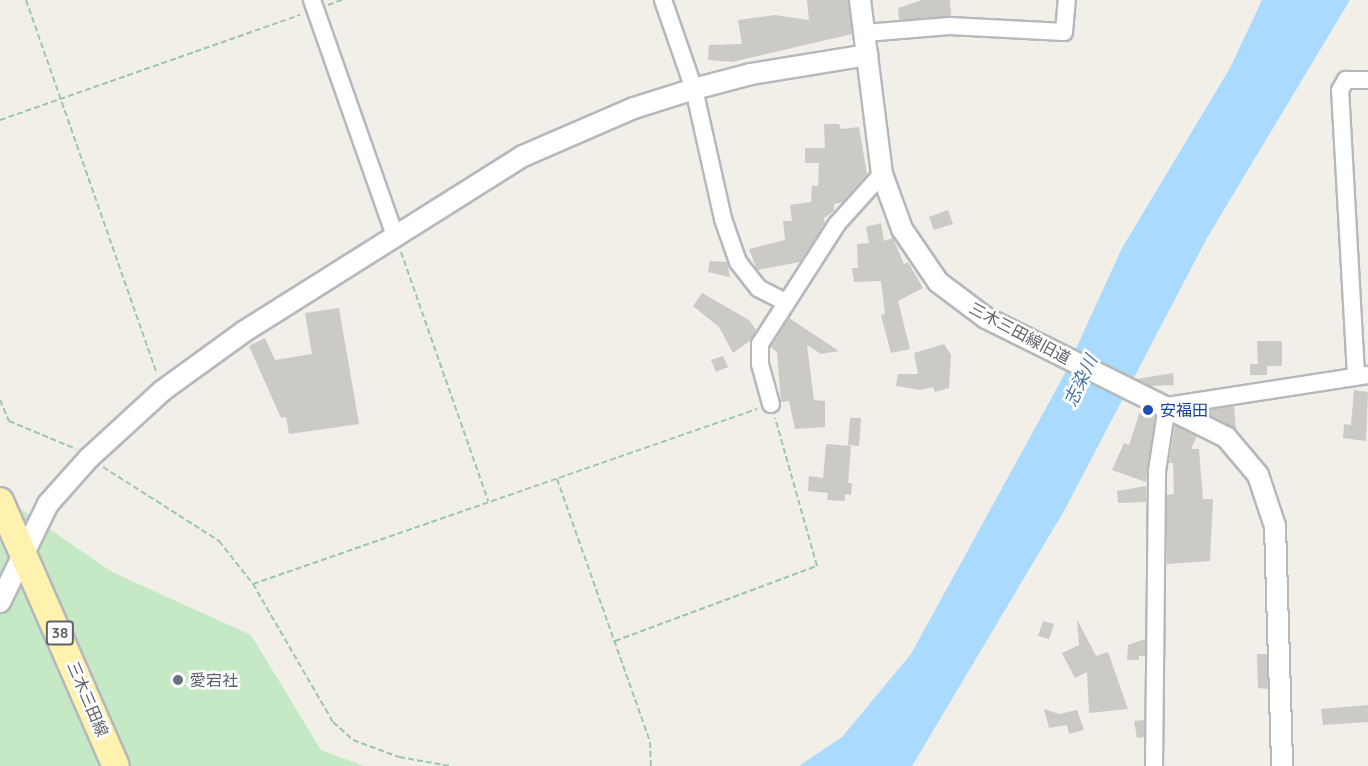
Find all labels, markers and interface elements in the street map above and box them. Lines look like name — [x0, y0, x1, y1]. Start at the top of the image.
street label: 三木三田線旧道 — [966, 298, 1074, 368]
water label: 志染川 — [1060, 352, 1102, 410]
place label: 安福田 — [1160, 400, 1208, 420]
marker: 安福田 — [1141, 403, 1155, 417]
road number: 38 — [45, 621, 75, 645]
street label: 三木三田線 — [64, 658, 112, 740]
place label: 愛宕社 — [190, 670, 238, 690]
marker: 愛宕社 — [171, 673, 185, 687]

